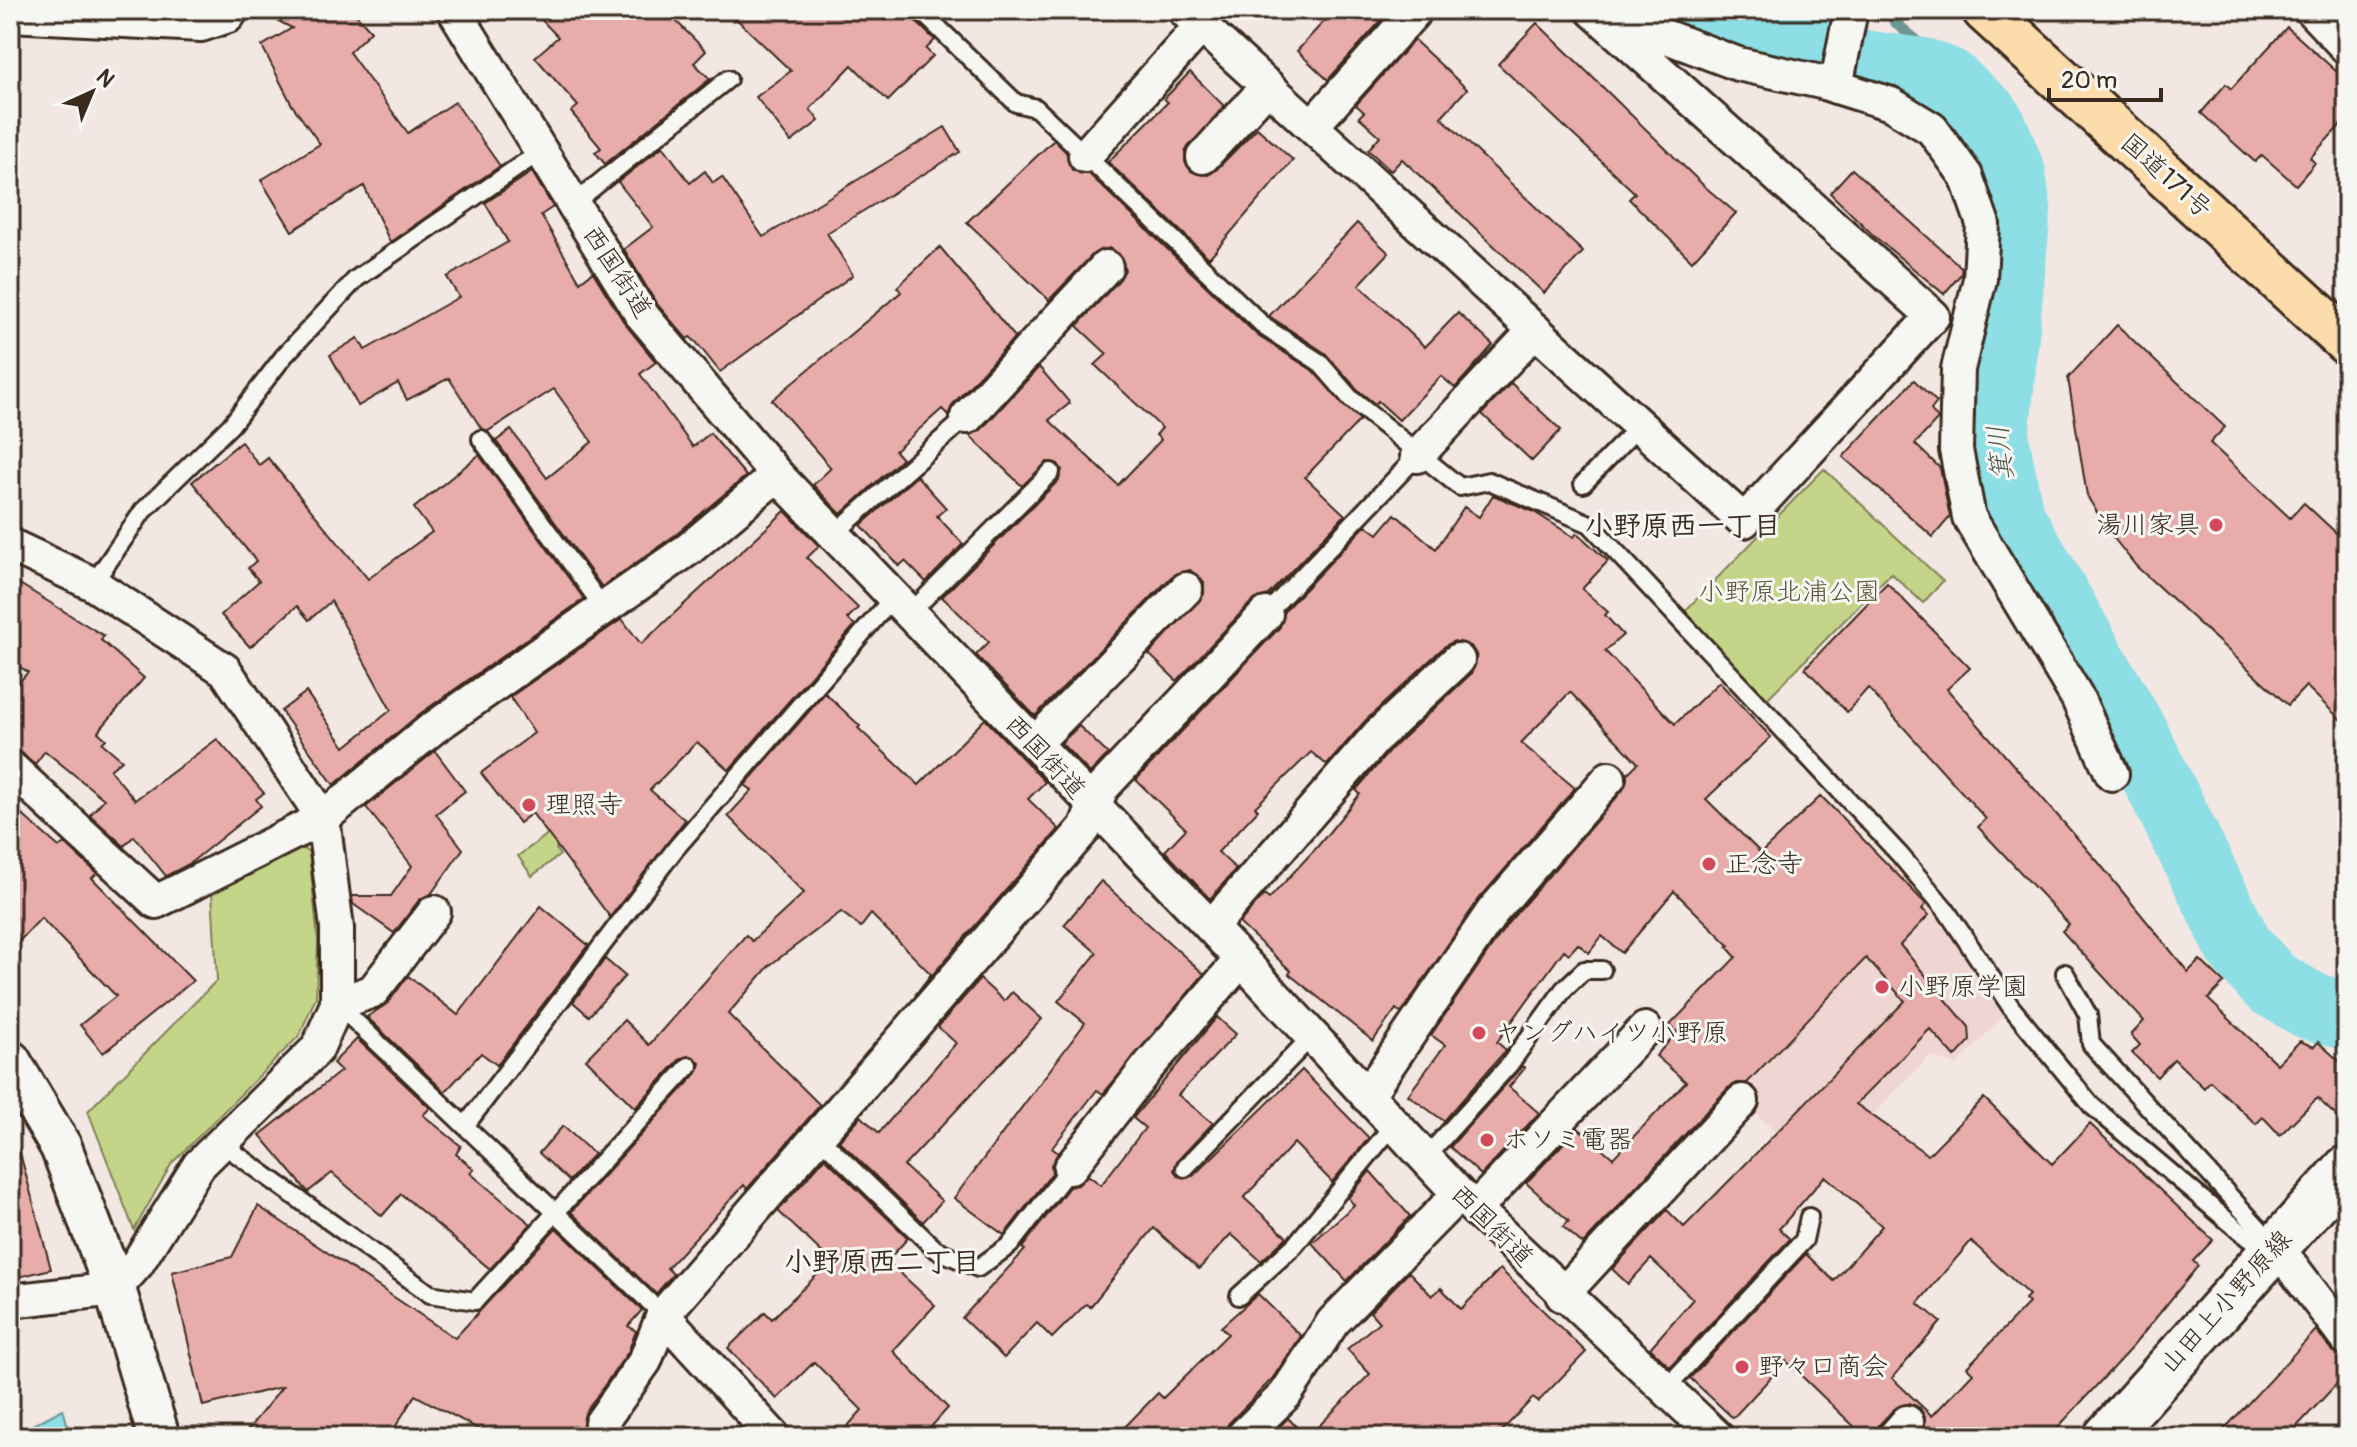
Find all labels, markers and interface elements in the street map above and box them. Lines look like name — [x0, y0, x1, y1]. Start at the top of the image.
north arrow — [52, 52, 132, 132]
scale bar — [2049, 52, 2161, 102]
text: N — [90, 63, 120, 94]
text: 20 m — [2061, 66, 2117, 95]
street label: 国道171号 — [2114, 127, 2218, 225]
street label: 西国街道 — [575, 220, 659, 324]
water label: 箕川 — [1981, 423, 2021, 483]
district label: 小野原西一丁目 — [1585, 509, 1781, 544]
place label: 湯川家具 — [2096, 509, 2200, 541]
marker: 湯川家具 — [2207, 516, 2225, 534]
park label: 小野原北浦公園 — [1698, 576, 1880, 608]
street label: 西国街道 — [998, 708, 1092, 806]
place label: 理照寺 — [545, 789, 623, 821]
marker: 理照寺 — [520, 796, 538, 814]
place label: 正念寺 — [1725, 848, 1803, 880]
marker: 正念寺 — [1700, 855, 1718, 873]
place label: 小野原学園 — [1898, 971, 2028, 1003]
marker: 小野原学園 — [1873, 978, 1891, 996]
place label: ヤングハイツ小野原 — [1495, 1017, 1728, 1049]
marker: ヤングハイツ小野原 — [1470, 1024, 1488, 1042]
place label: ホソミ電器 — [1503, 1124, 1633, 1156]
marker: ホソミ電器 — [1478, 1131, 1496, 1149]
street label: 西国街道 — [1444, 1178, 1540, 1274]
street label: 山田上小野原線 — [2153, 1224, 2299, 1380]
district label: 小野原西二丁目 — [784, 1245, 980, 1280]
place label: 野々口商会 — [1758, 1351, 1888, 1383]
marker: 野々口商会 — [1733, 1358, 1751, 1376]

